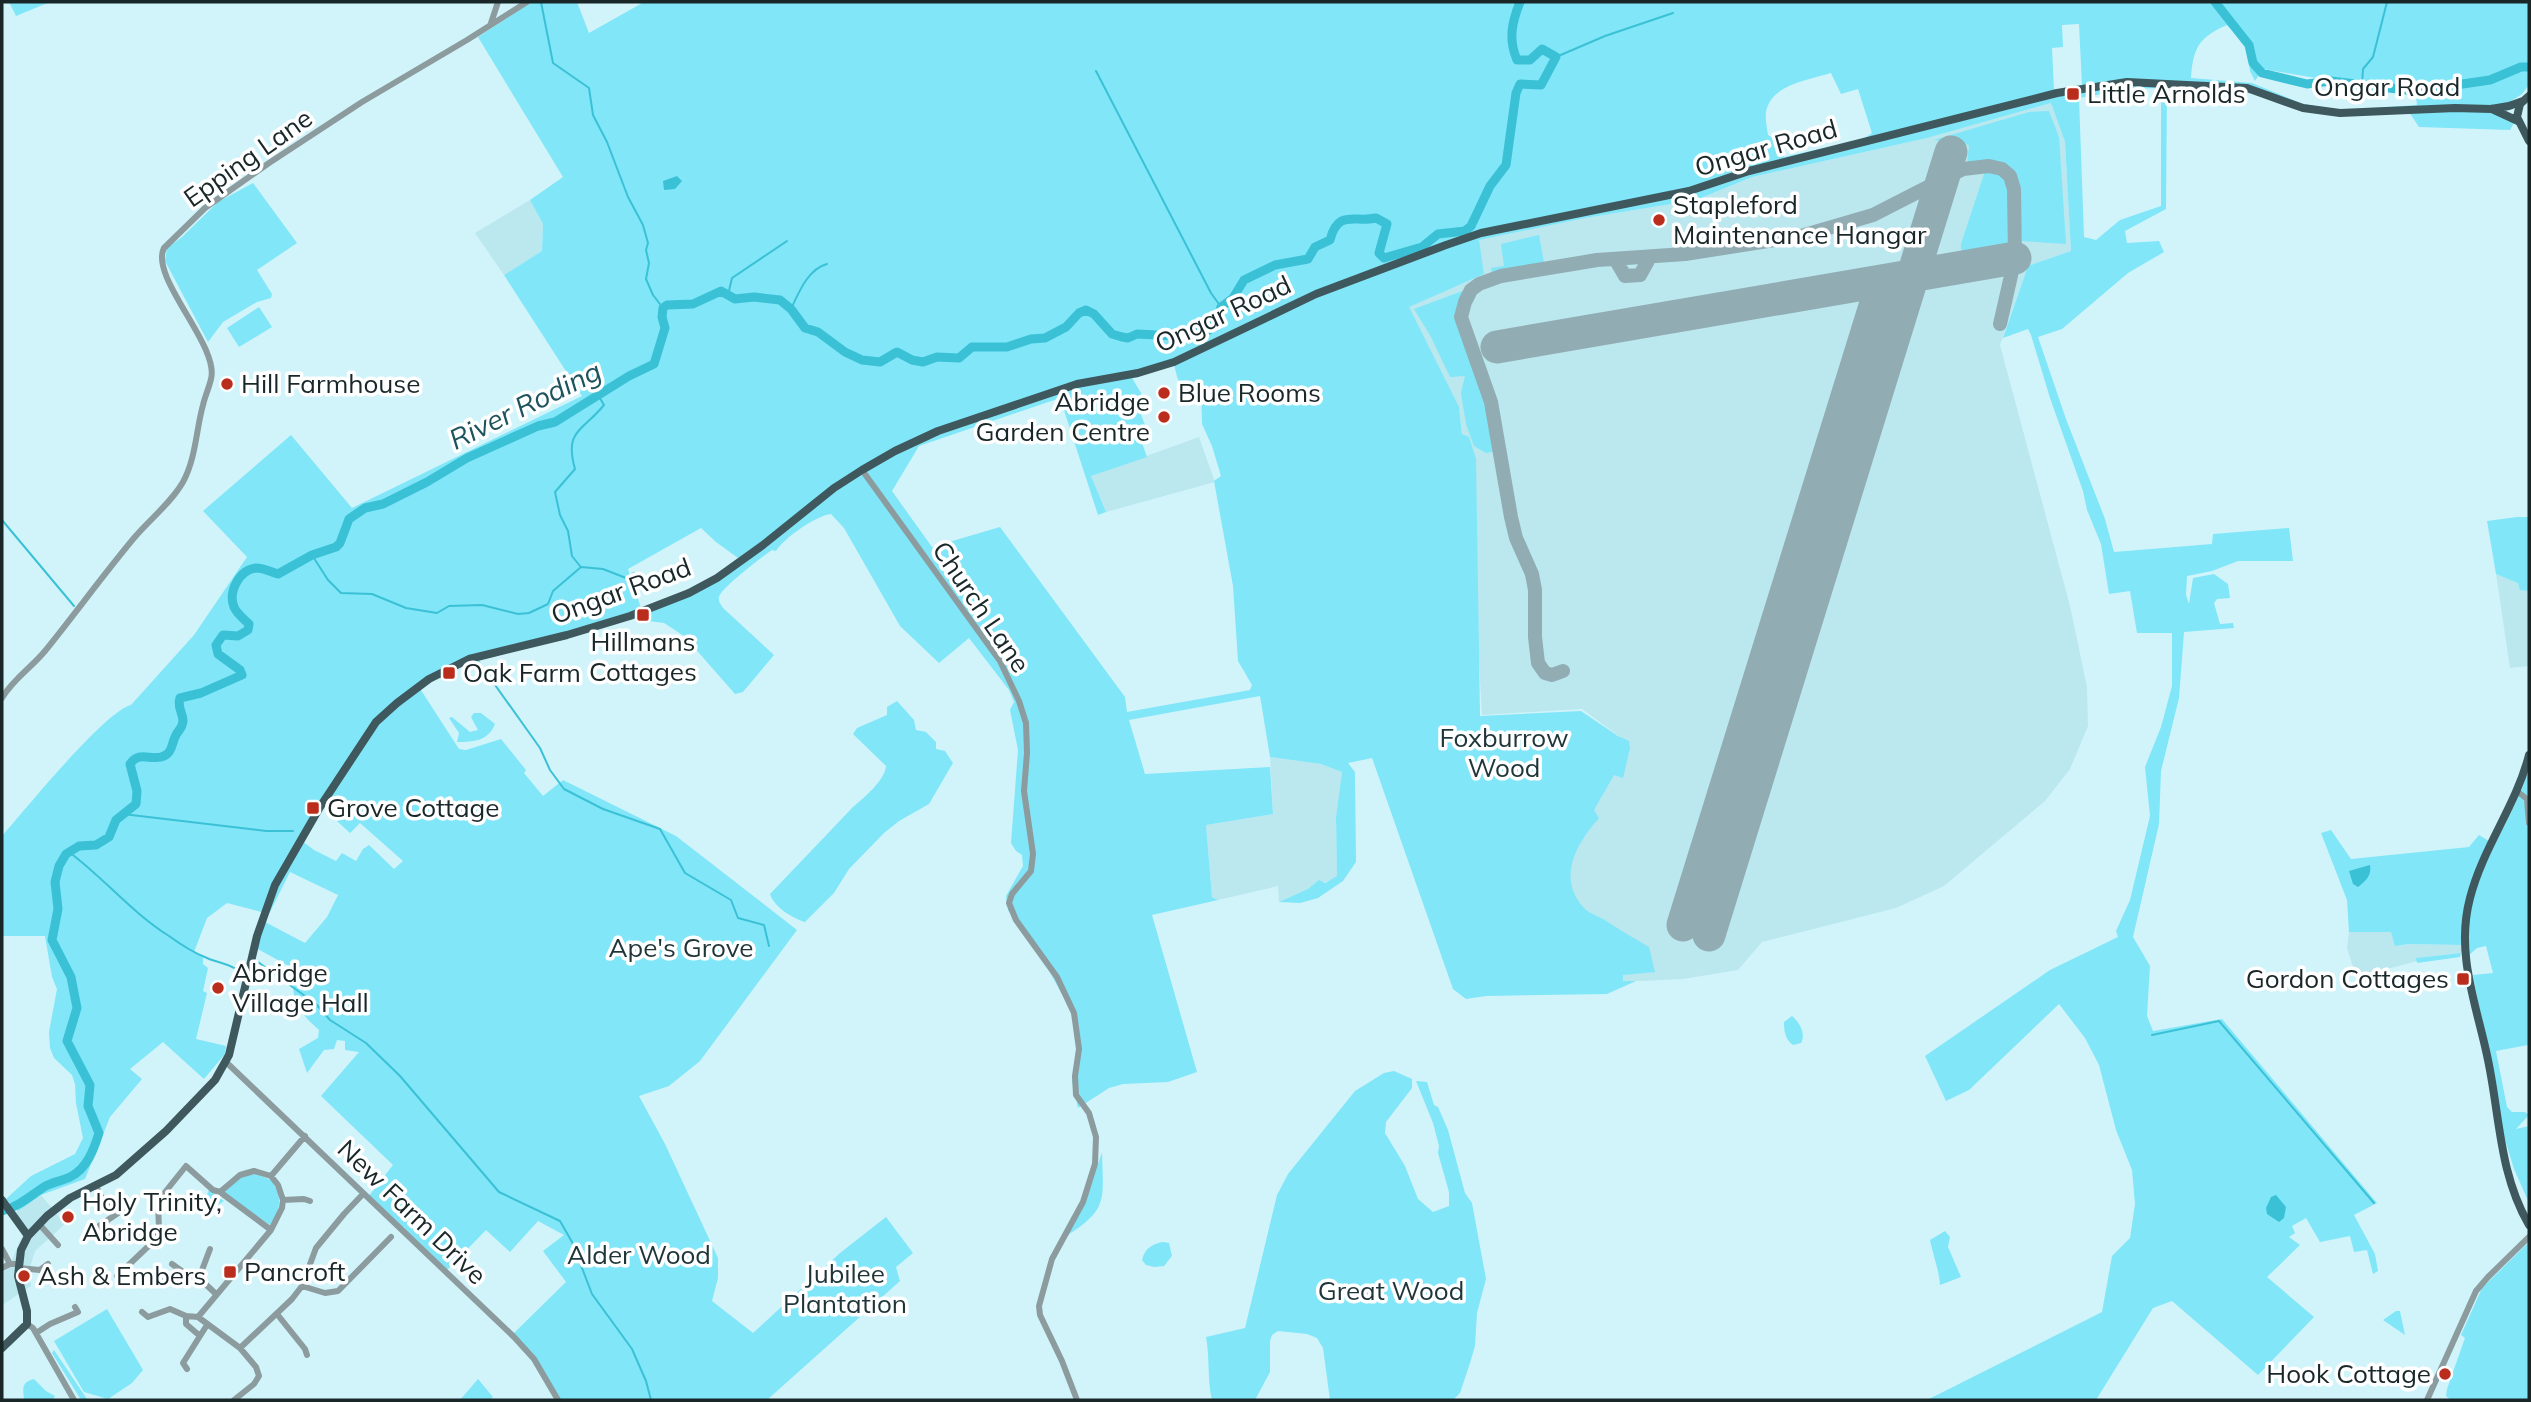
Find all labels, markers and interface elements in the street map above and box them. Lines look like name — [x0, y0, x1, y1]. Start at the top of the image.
street label: Ongar Road — [2314, 70, 2460, 103]
place label: Little Arnolds — [2087, 77, 2246, 110]
marker: Little Arnolds — [2065, 86, 2081, 102]
street label: Epping Lane — [177, 101, 318, 214]
street label: Ongar Road — [1691, 111, 1841, 184]
place label: Stapleford Maintenance Hangar — [1673, 188, 1927, 251]
marker: Stapleford Maintenance Hangar — [1651, 212, 1667, 228]
street label: Ongar Road — [1149, 268, 1296, 359]
water label: River Roding — [443, 353, 607, 456]
place label: Hill Farmhouse — [241, 367, 420, 400]
marker: Hill Farmhouse — [219, 376, 235, 392]
place label: Blue Rooms — [1178, 376, 1321, 409]
place label: Abridge Garden Centre — [976, 385, 1150, 448]
marker: Blue Rooms — [1156, 385, 1172, 401]
marker: Abridge Garden Centre — [1156, 409, 1172, 425]
street label: Church Lane — [925, 535, 1037, 679]
street label: Ongar Road — [546, 550, 695, 631]
marker: Hillmans Cottages — [635, 607, 651, 623]
place label: Hillmans Cottages — [589, 625, 697, 688]
place label: Oak Farm — [463, 656, 581, 689]
marker: Oak Farm — [441, 665, 457, 681]
park label: Foxburrow Wood — [1439, 721, 1569, 784]
place label: Grove Cottage — [327, 791, 499, 824]
marker: Grove Cottage — [305, 800, 321, 816]
park label: Ape's Grove — [609, 931, 753, 964]
place label: Abridge Village Hall — [232, 956, 369, 1019]
place label: Gordon Cottages — [2246, 962, 2449, 995]
marker: Gordon Cottages — [2455, 971, 2471, 987]
marker: Abridge Village Hall — [210, 980, 226, 996]
street label: New Farm Drive — [331, 1132, 494, 1291]
place label: Holy Trinity, Abridge — [82, 1185, 222, 1248]
marker: Holy Trinity, Abridge — [60, 1209, 76, 1225]
park label: Alder Wood — [567, 1238, 711, 1271]
place label: Pancroft — [244, 1255, 345, 1288]
park label: Jubilee Plantation — [783, 1257, 907, 1320]
place label: Ash & Embers — [38, 1259, 206, 1292]
marker: Pancroft — [222, 1264, 238, 1280]
marker: Ash & Embers — [16, 1268, 32, 1284]
park label: Great Wood — [1318, 1274, 1464, 1307]
place label: Hook Cottage — [2266, 1357, 2431, 1390]
marker: Hook Cottage — [2437, 1366, 2453, 1382]

